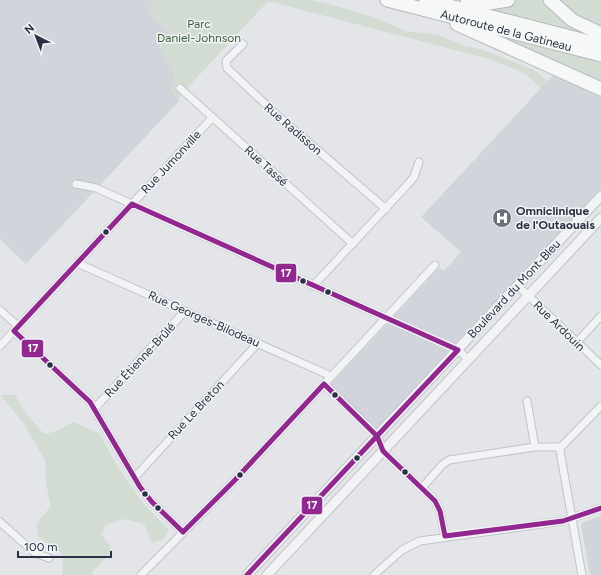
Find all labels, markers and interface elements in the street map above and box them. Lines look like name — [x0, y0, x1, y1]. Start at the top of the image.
street label: Autoroute de la Gatineau — [439, 7, 573, 54]
north arrow — [16, 16, 56, 56]
park label: Parc Daniel-Johnson — [157, 17, 241, 45]
text: N — [22, 21, 37, 37]
street label: Rue Radisson — [261, 100, 325, 158]
street label: Rue Jumonville — [138, 127, 204, 196]
street label: Rue Tassé — [241, 143, 291, 189]
place label: Omniclinique de l'Outaouais — [516, 204, 595, 232]
hospital icon: Omniclinique de l'Outaouais — [491, 207, 513, 229]
unlabelled marker — [101, 227, 111, 237]
street label: Boulevard du Mont-Bleu — [465, 237, 563, 341]
line badge: 17 — [275, 263, 297, 283]
text: 17 — [281, 267, 291, 280]
unlabelled marker — [298, 276, 308, 286]
unlabelled marker — [323, 287, 333, 297]
street label: Rue Georges-Bilodeau — [146, 288, 262, 350]
street label: Rue Ardouin — [530, 298, 588, 354]
street label: Rue Étienne-Brûlé — [102, 319, 178, 400]
line badge: 17 — [21, 339, 44, 358]
text: 17 — [28, 342, 38, 355]
unlabelled marker — [45, 360, 55, 370]
street label: Rue Le Breton — [165, 377, 227, 442]
unlabelled marker — [330, 390, 340, 400]
unlabelled marker — [352, 453, 362, 463]
unlabelled marker — [400, 467, 410, 477]
unlabelled marker — [235, 470, 245, 480]
unlabelled marker — [140, 489, 150, 499]
line badge: 17 — [301, 496, 323, 515]
text: 17 — [307, 499, 317, 512]
unlabelled marker — [153, 503, 163, 513]
scale bar — [18, 533, 111, 559]
text: 100 m — [24, 540, 58, 554]

